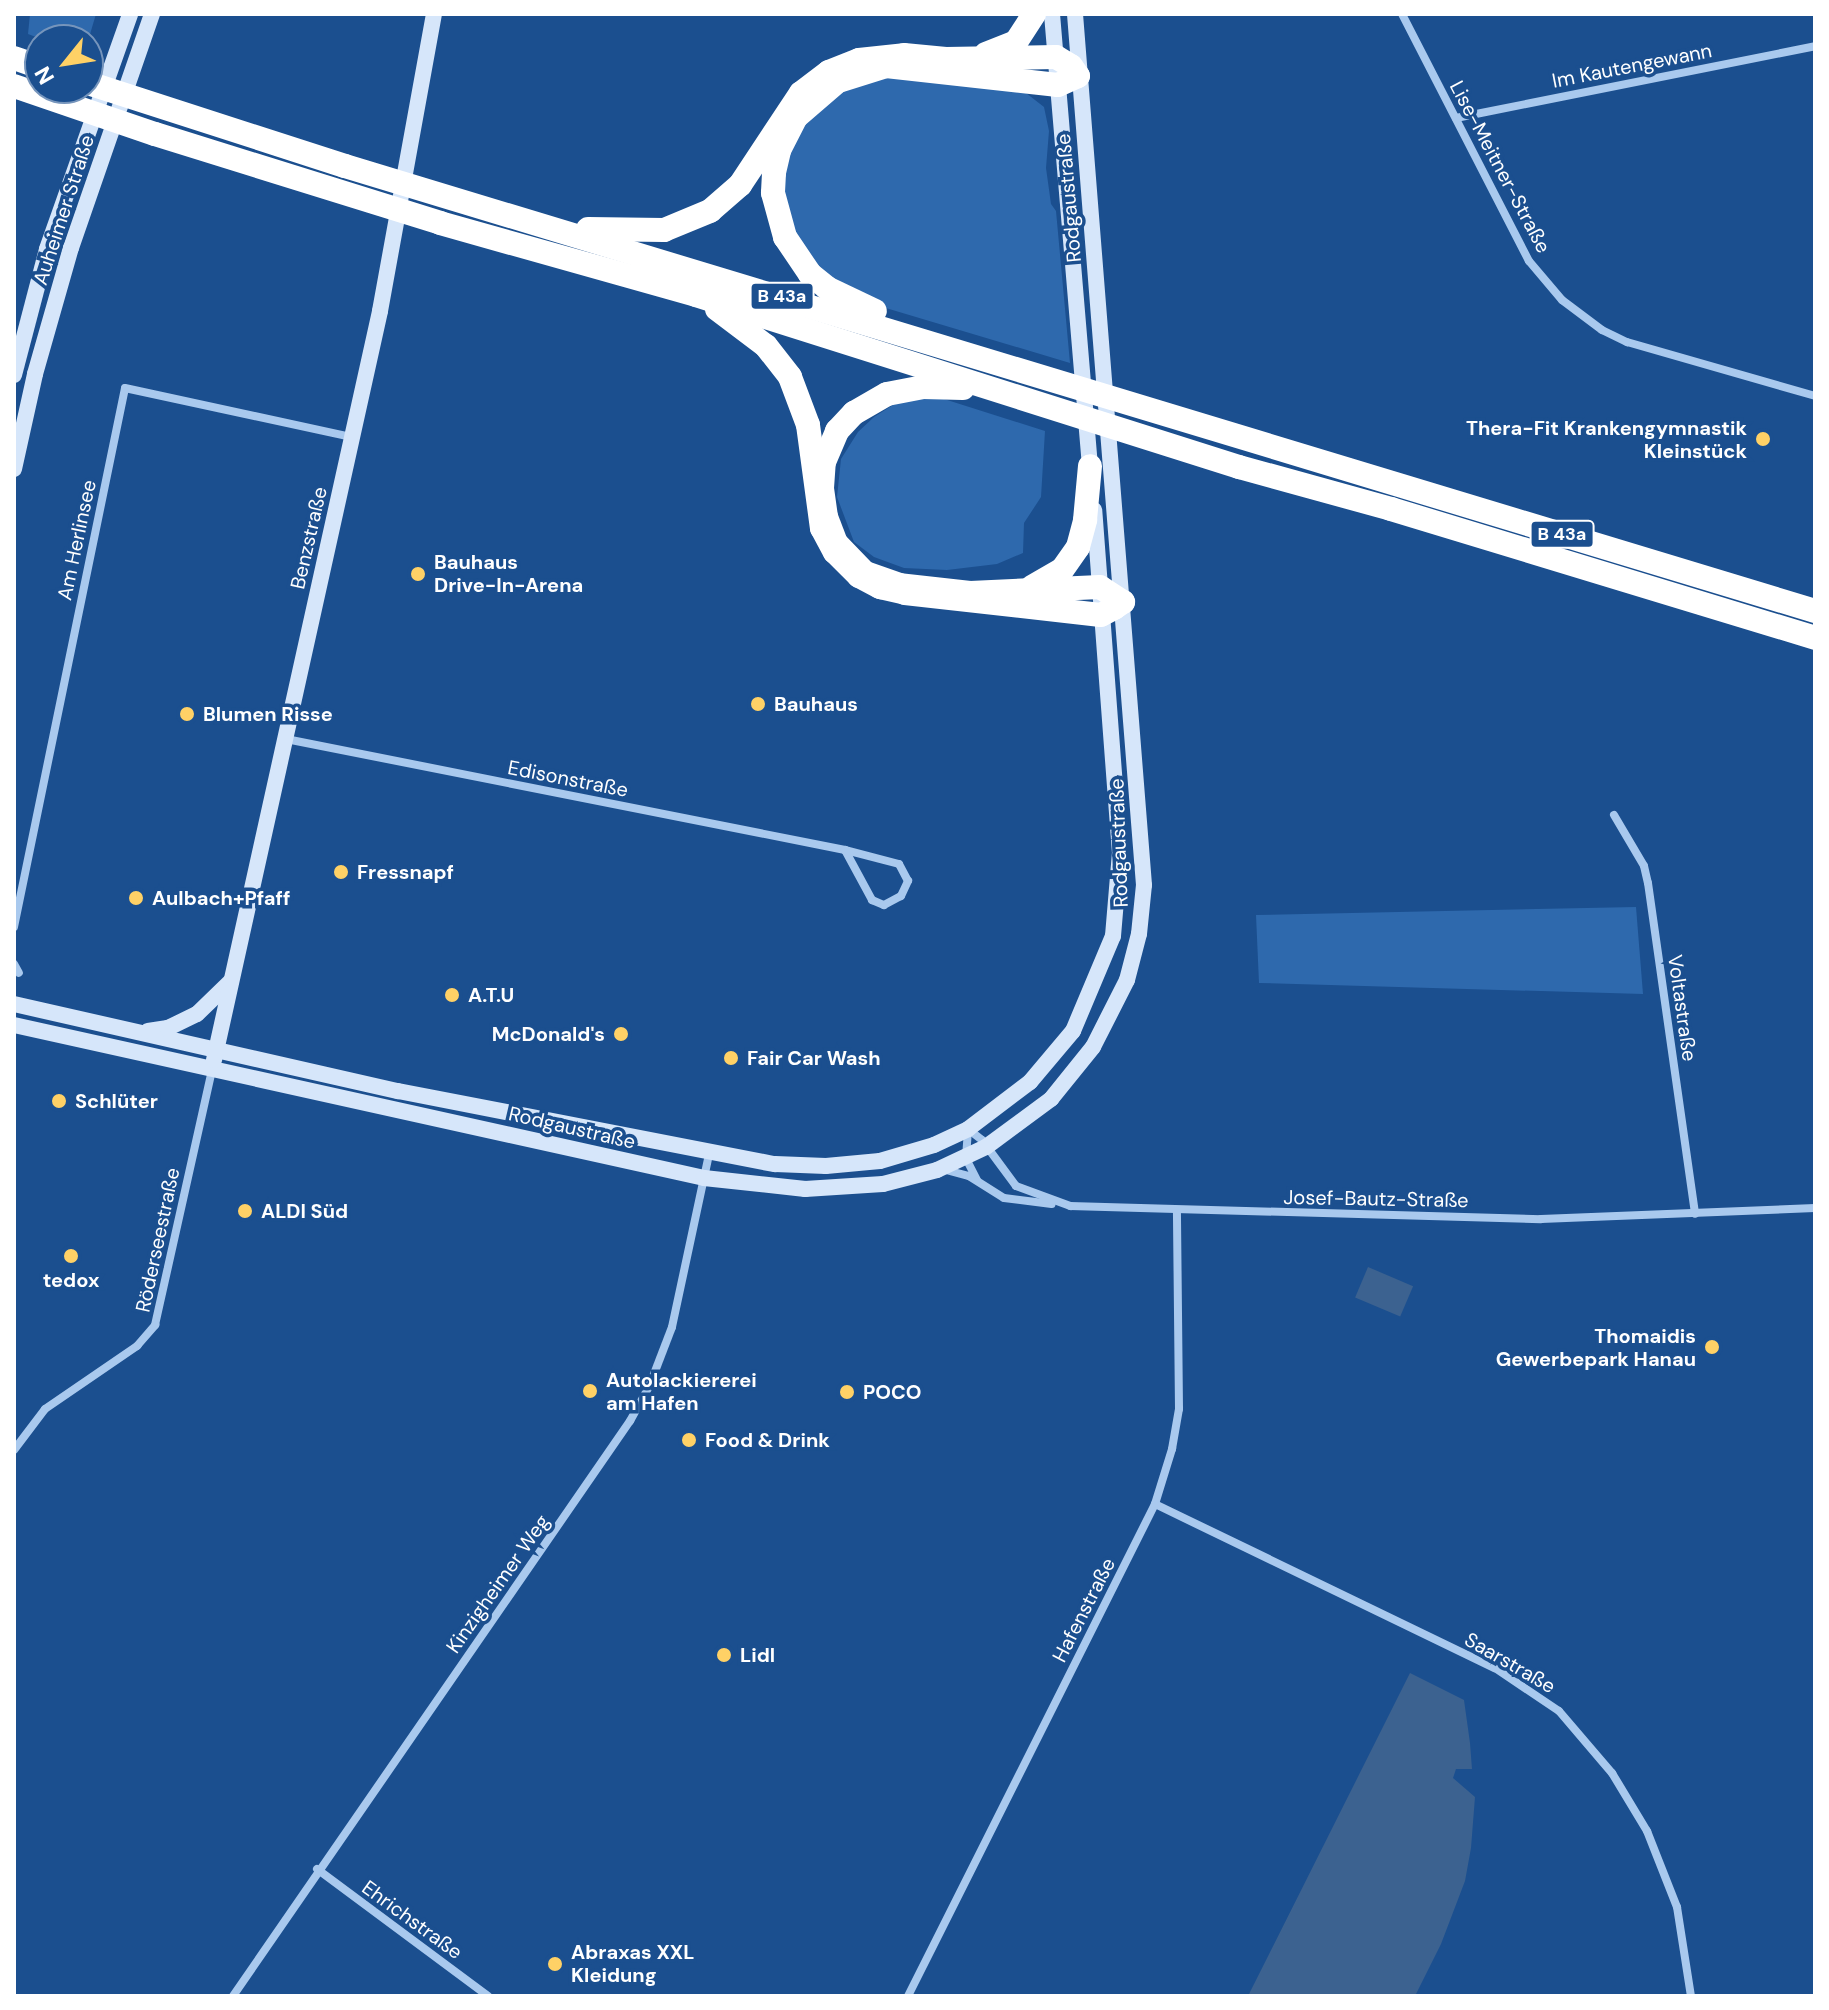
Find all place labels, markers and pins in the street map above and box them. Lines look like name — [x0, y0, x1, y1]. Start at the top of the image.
place label: Thera-Fit Krankengymnastik Kleinstück — [1466, 416, 1747, 463]
marker: Thera-Fit Krankengymnastik Kleinstück — [1754, 430, 1772, 448]
place label: Bauhaus Drive-In-Arena — [434, 550, 583, 597]
marker: Bauhaus Drive-In-Arena — [409, 565, 427, 583]
place label: Bauhaus — [774, 692, 858, 716]
marker: Bauhaus — [749, 695, 767, 713]
place label: Blumen Risse — [203, 702, 333, 726]
marker: Blumen Risse — [178, 705, 196, 723]
place label: Fressnapf — [357, 860, 454, 884]
marker: Fressnapf — [332, 863, 350, 881]
place label: Aulbach+Pfaff — [152, 886, 290, 910]
marker: Aulbach+Pfaff — [127, 889, 145, 907]
place label: A.T.U — [468, 983, 514, 1007]
marker: A.T.U — [443, 986, 461, 1004]
place label: McDonald's — [492, 1022, 605, 1046]
marker: McDonald's — [612, 1025, 630, 1043]
place label: Fair Car Wash — [747, 1046, 881, 1070]
marker: Fair Car Wash — [722, 1049, 740, 1067]
place label: Schlüter — [75, 1089, 158, 1113]
marker: Schlüter — [50, 1092, 68, 1110]
place label: ALDI Süd — [261, 1199, 348, 1223]
marker: ALDI Süd — [236, 1202, 254, 1220]
marker: tedox — [62, 1247, 80, 1265]
place label: tedox — [43, 1268, 99, 1292]
place label: Thomaidis Gewerbepark Hanau — [1496, 1324, 1696, 1371]
marker: Thomaidis Gewerbepark Hanau — [1703, 1338, 1721, 1356]
place label: Autolackiererei am Hafen — [606, 1368, 757, 1415]
place label: POCO — [863, 1380, 921, 1404]
marker: Autolackiererei am Hafen — [581, 1382, 599, 1400]
marker: POCO — [838, 1383, 856, 1401]
place label: Food & Drink — [705, 1428, 830, 1452]
marker: Food & Drink — [680, 1431, 698, 1449]
place label: Lidl — [740, 1643, 775, 1667]
marker: Lidl — [715, 1646, 733, 1664]
place label: Abraxas XXL Kleidung — [571, 1940, 694, 1987]
marker: Abraxas XXL Kleidung — [546, 1955, 564, 1973]

